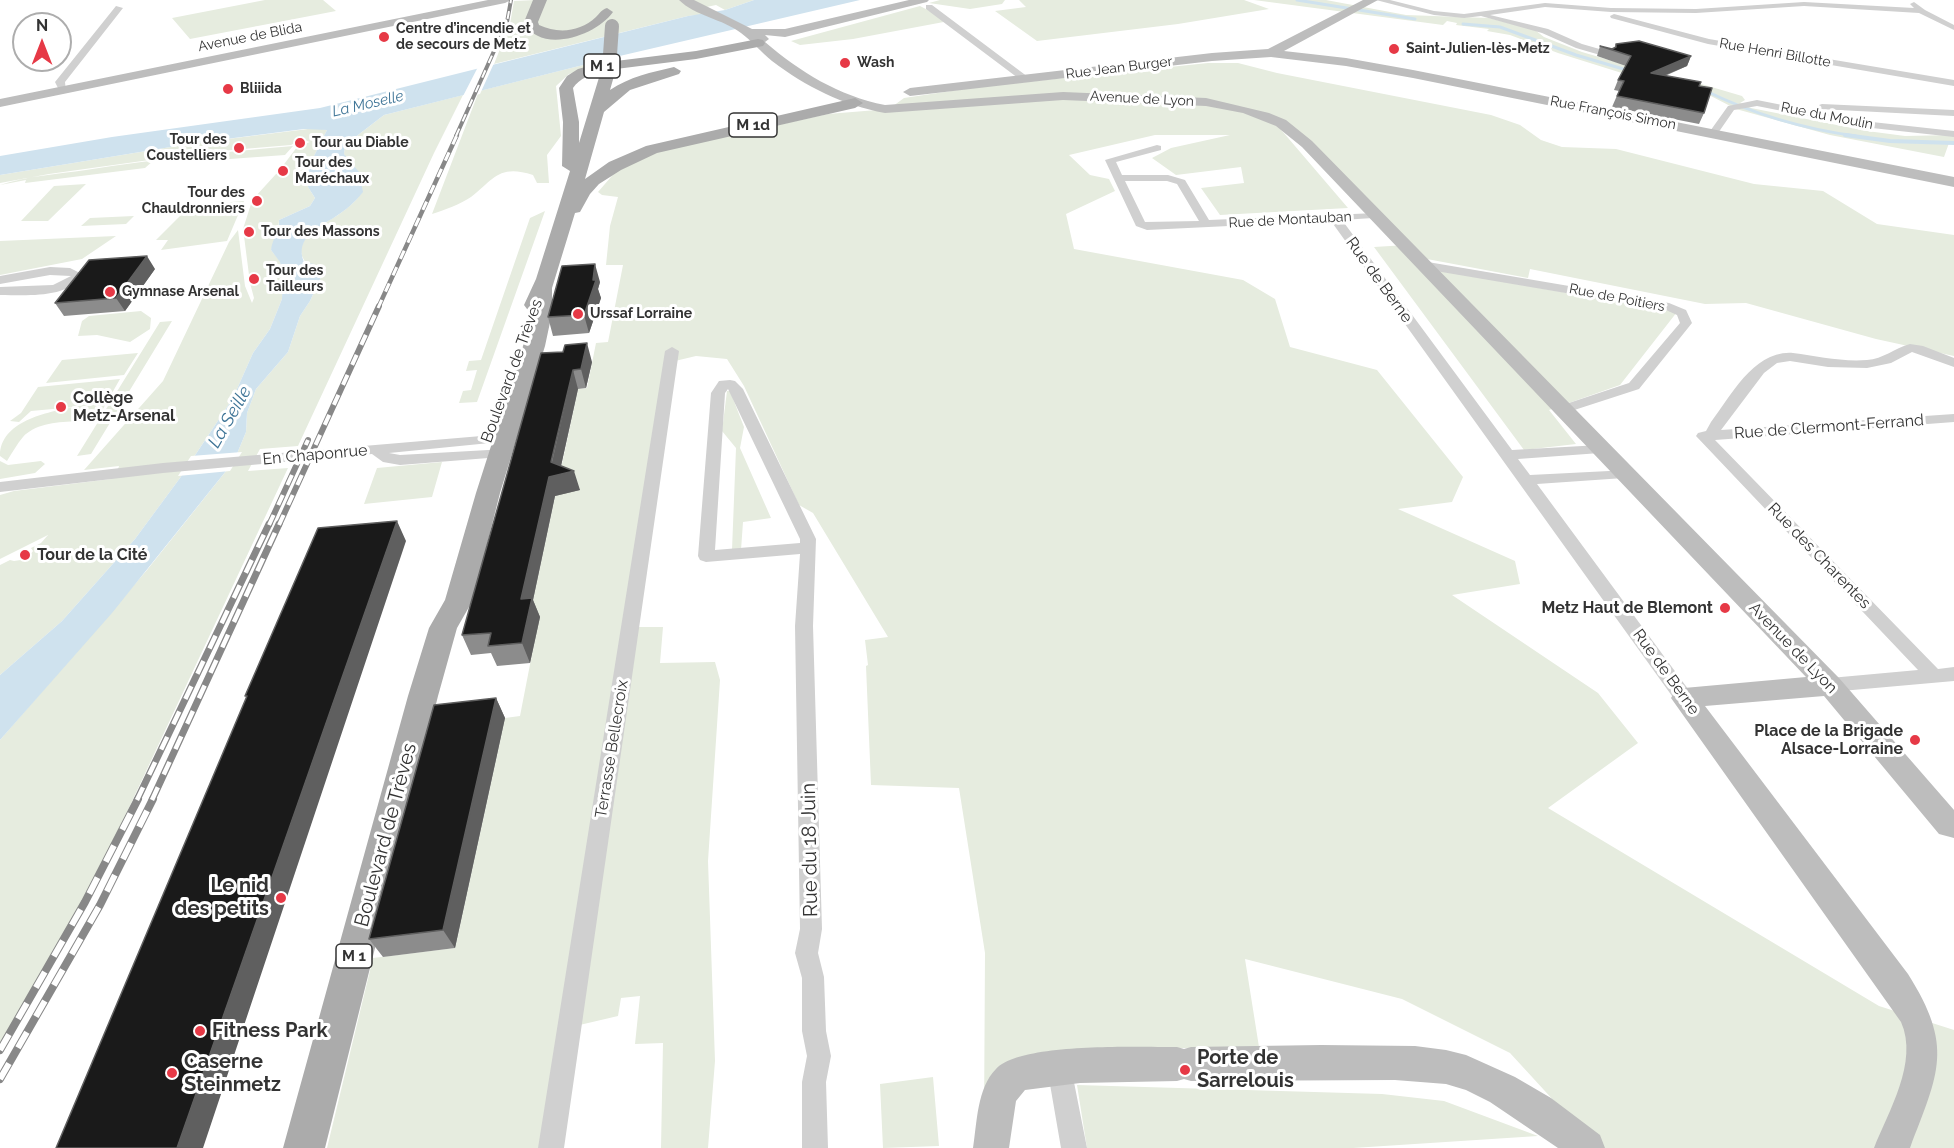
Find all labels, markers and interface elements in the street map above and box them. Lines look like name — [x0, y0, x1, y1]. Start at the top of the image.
north arrow — [12, 12, 72, 72]
text: N — [36, 16, 48, 35]
street label: Avenue de Blida — [197, 19, 303, 55]
place label: Centre d’incendie et de secours de Metz — [396, 21, 531, 54]
marker: Centre d’incendie et de secours de Metz — [377, 30, 391, 44]
street label: Rue Henri Billotte — [1718, 35, 1832, 71]
place label: Saint-Julien-lès-Metz — [1406, 41, 1550, 57]
marker: Saint-Julien-lès-Metz — [1387, 42, 1401, 56]
street label: Rue Jean Burger — [1065, 53, 1173, 83]
road number: M 1 — [584, 54, 620, 78]
place label: Wash — [857, 55, 894, 71]
marker: Wash — [838, 56, 852, 70]
place label: Bliiida — [240, 81, 282, 97]
marker: Bliiida — [221, 82, 235, 96]
water label: La Moselle — [331, 87, 405, 121]
street label: Avenue de Lyon — [1090, 88, 1194, 110]
street label: Rue François Simon — [1549, 93, 1677, 133]
street label: Rue du Moulin — [1779, 99, 1875, 133]
road number: M 1d — [729, 113, 777, 137]
place label: Tour des Coustelliers — [147, 132, 227, 164]
place label: Tour au Diable — [312, 135, 409, 151]
marker: Tour au Diable — [293, 136, 307, 150]
marker: Tour des Coustelliers — [232, 141, 246, 155]
place label: Tour des Maréchaux — [295, 155, 369, 188]
marker: Tour des Maréchaux — [276, 164, 290, 178]
place label: Tour des Chauldronniers — [142, 185, 245, 218]
marker: Tour des Chauldronniers — [250, 194, 264, 208]
street label: Rue de Montauban — [1228, 208, 1352, 232]
place label: Tour des Massons — [261, 224, 380, 240]
marker: Tour des Massons — [242, 225, 256, 239]
street label: Rue de Berne — [1342, 233, 1416, 327]
place label: Tour des Tailleurs — [266, 263, 324, 296]
marker: Tour des Tailleurs — [247, 272, 261, 286]
street label: Rue de Poitiers — [1568, 280, 1666, 316]
place label: Gymnase Arsenal — [122, 284, 239, 300]
marker: Gymnase Arsenal — [103, 285, 117, 299]
street label: Boulevard de Trèves — [477, 297, 547, 445]
place label: Urssaf Lorraine — [590, 306, 692, 322]
marker: Urssaf Lorraine — [571, 307, 585, 321]
water label: La Seille — [204, 382, 256, 452]
place label: Collège Metz-Arsenal — [73, 388, 175, 426]
marker: Collège Metz-Arsenal — [54, 400, 68, 414]
street label: Rue de Clermont-Ferrand — [1734, 411, 1924, 443]
street label: En Chaponrue — [262, 441, 368, 469]
street label: Rue des Charentes — [1764, 499, 1874, 613]
place label: Tour de la Cité — [37, 545, 147, 565]
marker: Tour de la Cité — [18, 548, 32, 562]
place label: Metz Haut de Blemont — [1541, 598, 1713, 618]
street label: Avenue de Lyon — [1745, 599, 1841, 697]
marker: Metz Haut de Blemont — [1718, 601, 1732, 615]
street label: Rue de Berne — [1629, 625, 1703, 719]
street label: Terrasse Bellecroix — [592, 679, 632, 819]
place label: Place de la Brigade Alsace-Lorraine — [1754, 721, 1903, 759]
marker: Place de la Brigade Alsace-Lorraine — [1908, 733, 1922, 747]
street label: Boulevard de Trèves — [350, 741, 422, 929]
street label: Rue du 18 Juin — [797, 783, 823, 917]
place label: Le nid des petits — [175, 874, 269, 921]
marker: Le nid des petits — [274, 891, 288, 905]
road number: M 1 — [336, 944, 372, 968]
place label: Fitness Park — [212, 1019, 328, 1043]
marker: Fitness Park — [193, 1024, 207, 1038]
place label: Porte de Sarrelouis — [1197, 1046, 1294, 1093]
place label: Caserne Steinmetz — [184, 1050, 281, 1097]
marker: Porte de Sarrelouis — [1178, 1063, 1192, 1077]
marker: Caserne Steinmetz — [165, 1066, 179, 1080]

